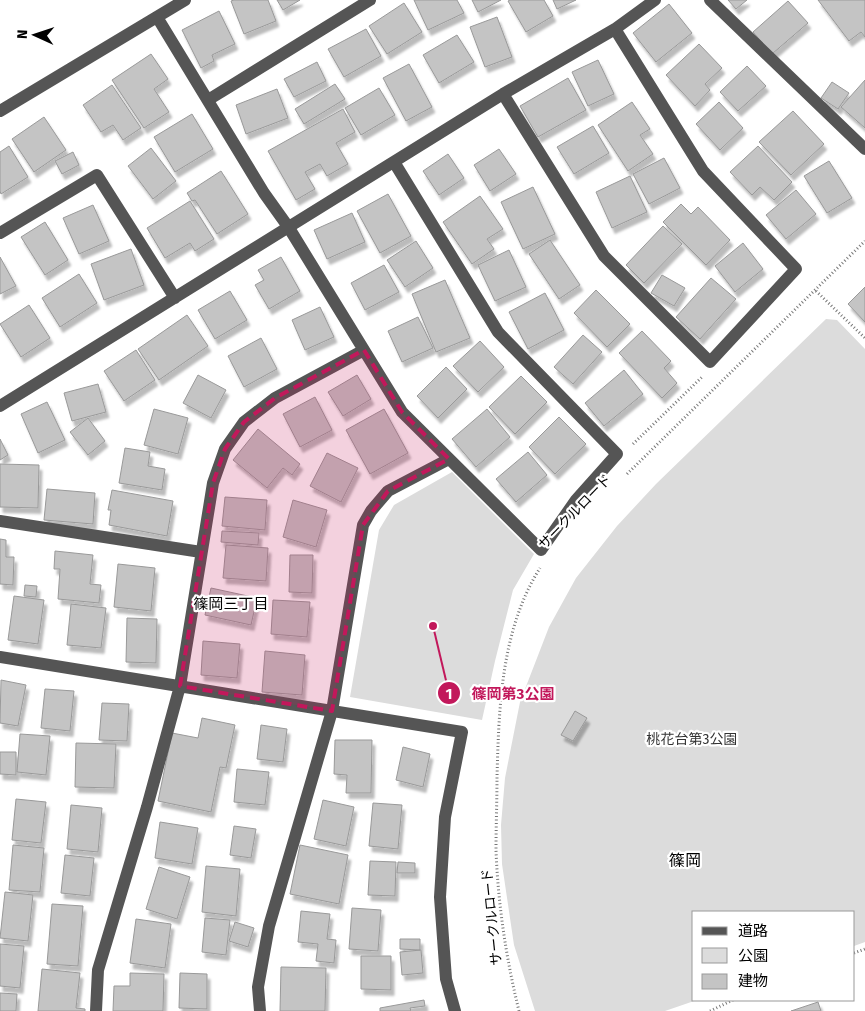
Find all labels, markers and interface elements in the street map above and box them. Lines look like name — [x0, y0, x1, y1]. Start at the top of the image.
north arrow — [10, 10, 60, 60]
text: N — [14, 29, 31, 39]
street label: サークルロード — [535, 471, 615, 553]
district label: 篠岡三丁目 — [193, 595, 269, 613]
callout: 篠岡第3公園 — [436, 678, 564, 708]
text: 1 — [446, 685, 452, 703]
text: 篠岡第3公園 — [472, 685, 554, 703]
park label: 桃花台第3公園 — [647, 731, 738, 748]
district label: 篠岡 — [669, 851, 701, 870]
street label: サークルロード — [478, 868, 506, 966]
legend — [692, 911, 855, 1001]
text: 道路 — [738, 922, 768, 940]
text: 公園 — [738, 947, 768, 965]
text: 建物 — [738, 972, 768, 990]

